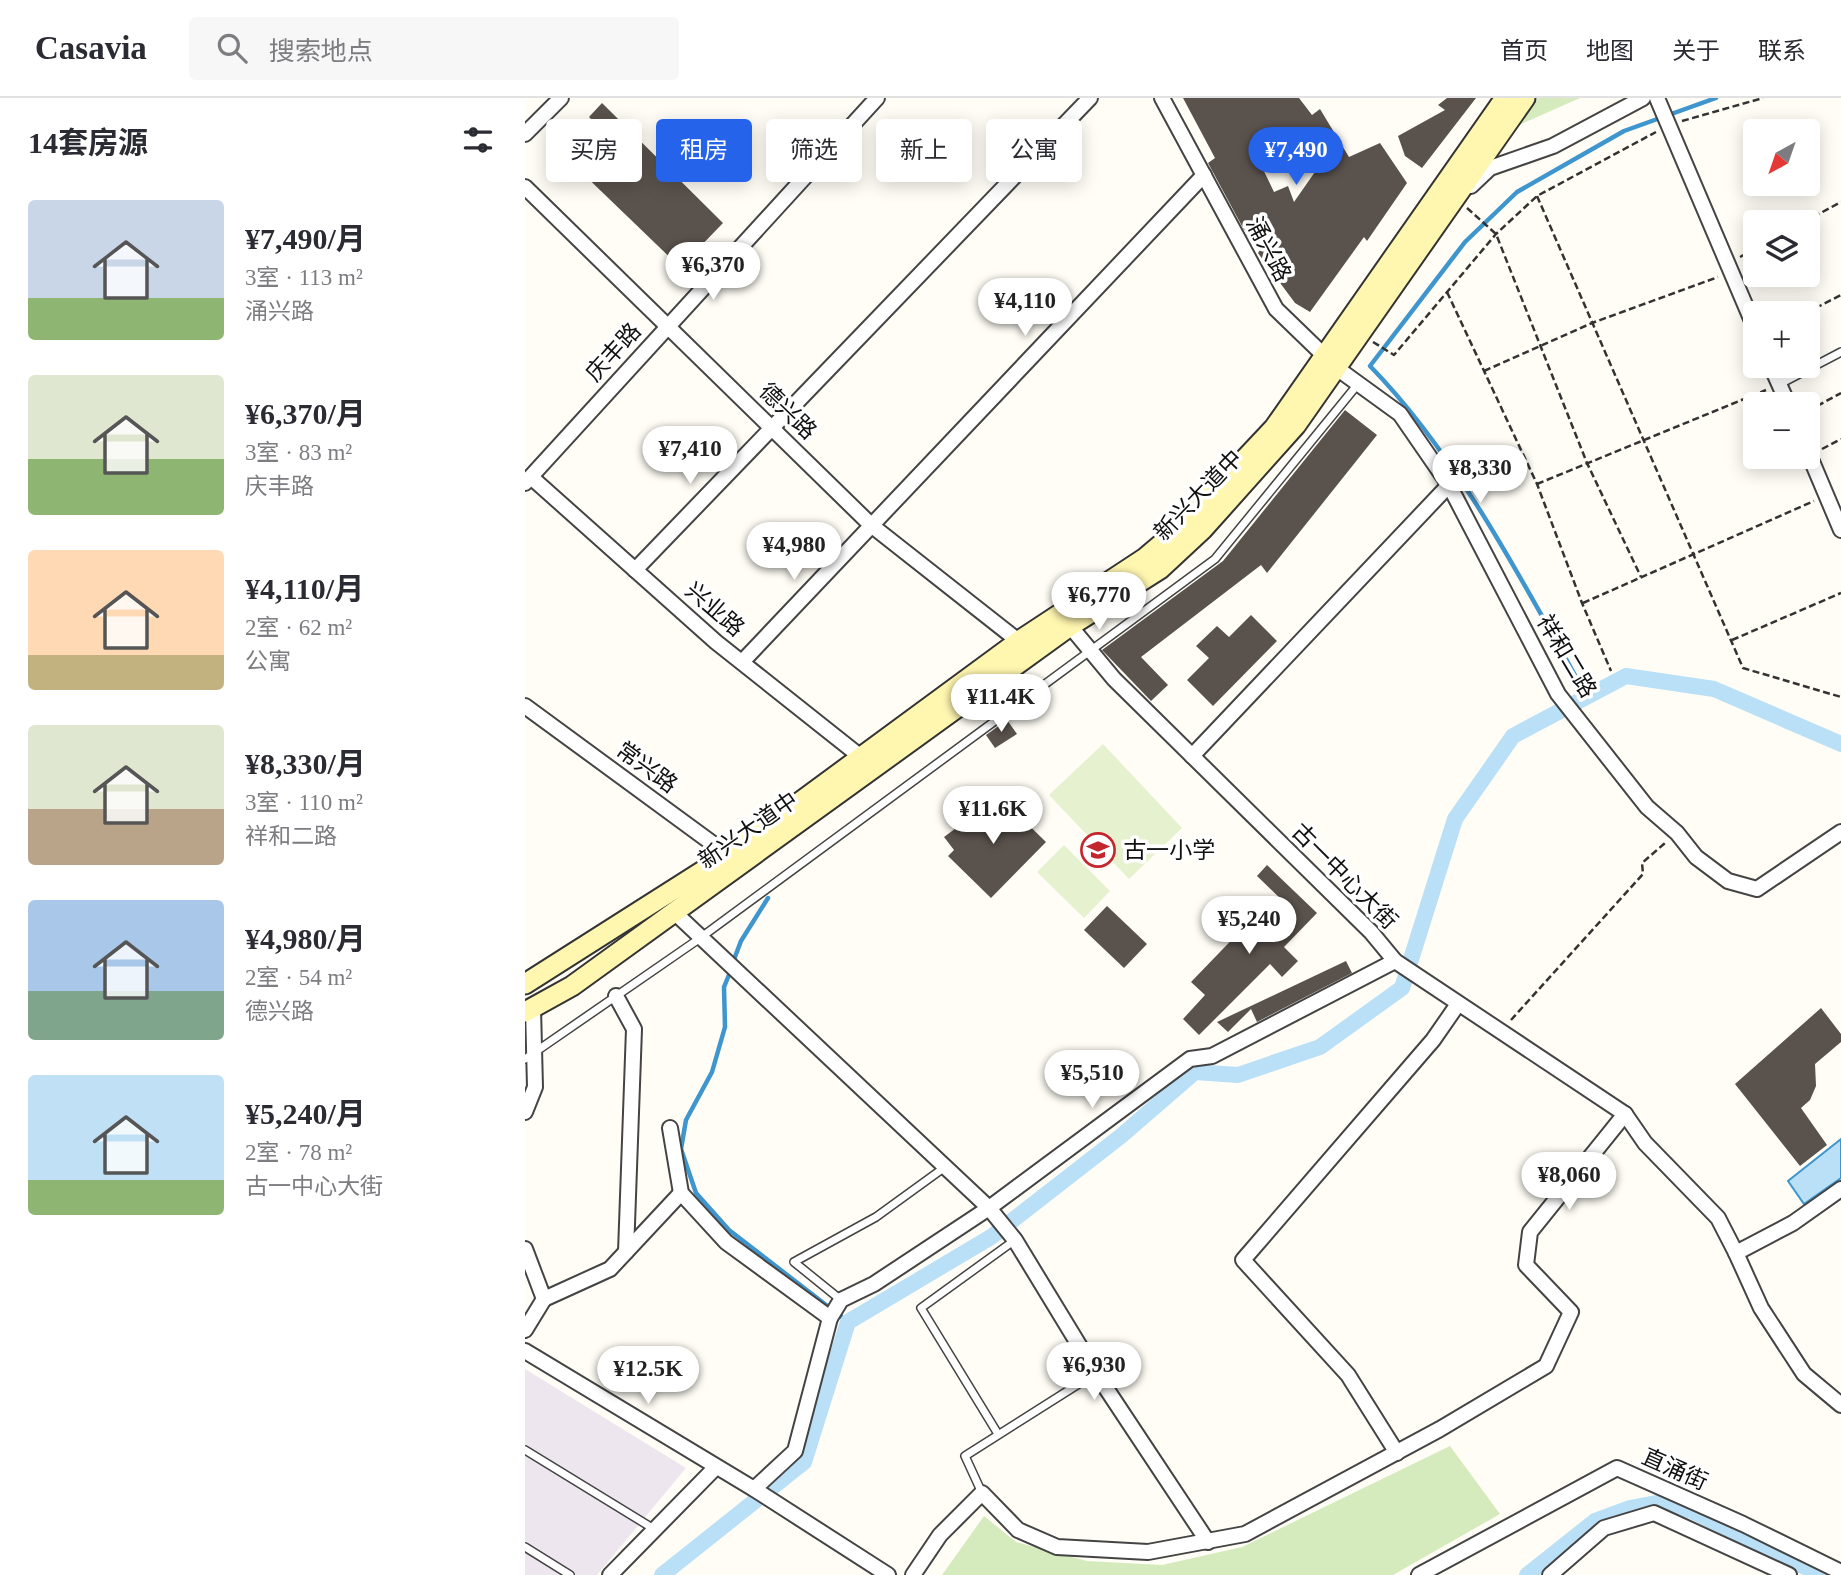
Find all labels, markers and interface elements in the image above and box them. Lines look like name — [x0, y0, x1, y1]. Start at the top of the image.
search box — [189, 17, 679, 80]
icon: search — [213, 29, 251, 67]
text: Casavia — [35, 30, 147, 66]
text: 搜索地点 — [269, 37, 373, 66]
text: 首页 — [1500, 38, 1548, 64]
text: 地图 — [1586, 38, 1634, 64]
text: 关于 — [1672, 38, 1720, 64]
text: 联系 — [1758, 38, 1806, 64]
chip: 买房 — [546, 119, 642, 182]
chip: 租房 — [656, 119, 752, 182]
chip: 筛选 — [766, 119, 862, 182]
chip: 新上 — [876, 119, 972, 182]
chip: 公寓 — [986, 119, 1082, 182]
north arrow — [1743, 119, 1820, 196]
map controls — [1743, 119, 1820, 469]
icon: filters — [459, 121, 497, 159]
text: 14套房源 — [28, 126, 148, 159]
pin: ¥7,490 — [1239, 127, 1353, 187]
text: ¥7,490 — [1264, 137, 1328, 162]
button: layers — [1743, 210, 1820, 287]
street label: 涌兴路 — [1241, 213, 1296, 286]
text: ¥7,490/月 — [245, 222, 366, 255]
icon: home — [84, 228, 168, 312]
pin: ¥6,370 — [656, 242, 770, 302]
text: ¥6,370 — [681, 252, 745, 277]
text: 3室 · 113 m² — [245, 265, 363, 290]
pin: ¥4,110 — [968, 278, 1082, 338]
text: ¥4,110 — [994, 288, 1056, 313]
text: 涌兴路 — [245, 299, 314, 324]
button: + — [1743, 301, 1820, 378]
street label: 庆丰路 — [581, 318, 646, 386]
street label: 德兴路 — [754, 378, 821, 444]
button: − — [1743, 392, 1820, 469]
text: ¥6,370/月 — [245, 397, 366, 430]
icon: home — [84, 403, 168, 487]
pin: ¥7,410 — [633, 426, 747, 486]
text: ¥7,410 — [658, 436, 722, 461]
text: 3室 · 83 m² — [245, 440, 352, 465]
street label: 新兴大道中 — [1149, 445, 1247, 545]
pin: ¥8,330 — [1423, 446, 1537, 505]
text: ¥8,330 — [1448, 455, 1512, 480]
text: 庆丰路 — [245, 474, 314, 499]
pin: ¥4,980 — [737, 522, 851, 582]
text: ¥4,980 — [762, 532, 826, 557]
text: ¥4,110/月 — [245, 572, 364, 605]
pin: ¥6,770 — [1042, 573, 1156, 632]
street label: 兴业路 — [680, 577, 749, 641]
icon: home — [84, 578, 168, 662]
text: ¥6,770 — [1067, 582, 1131, 607]
street label: 祥和二路 — [1532, 610, 1601, 702]
text: 2室 · 62 m² — [245, 615, 352, 640]
text: 公寓 — [245, 649, 291, 674]
pin: ¥11.4K — [944, 674, 1058, 734]
text: ¥11.4K — [967, 684, 1035, 709]
street label: 常兴路 — [611, 737, 682, 798]
text: ¥8,330/月 — [245, 747, 366, 780]
icon: home — [84, 753, 168, 837]
pin: ¥11.6K — [936, 786, 1050, 846]
street label: 新兴大道中 — [694, 787, 803, 874]
text: 3室 · 110 m² — [245, 790, 363, 815]
text: ¥11.6K — [959, 796, 1027, 821]
street label: 古一中心大街 — [1287, 819, 1402, 934]
text: 祥和二路 — [245, 824, 337, 849]
school or university icon: 古一小学 — [1079, 831, 1117, 869]
place label: 古一小学 — [1123, 838, 1215, 863]
pin: ¥5,240 — [1192, 896, 1306, 956]
text: ¥5,240 — [1217, 906, 1281, 931]
text: ¥4,980/月 — [245, 922, 366, 955]
icon: home — [84, 928, 168, 1012]
text: 2室 · 54 m² — [245, 965, 352, 990]
text: 德兴路 — [245, 999, 314, 1024]
pin: ¥5,510 — [1035, 1051, 1149, 1110]
text: ¥5,510 — [1060, 1060, 1124, 1085]
text: ¥5,240/月 — [245, 1097, 366, 1130]
icon: home — [84, 1103, 168, 1187]
text: 2室 · 78 m² — [245, 1140, 352, 1165]
pin: ¥8,060 — [1512, 1152, 1626, 1212]
text: ¥8,060 — [1537, 1162, 1601, 1187]
text: 古一中心大街 — [245, 1174, 383, 1199]
pin: ¥6,930 — [1037, 1342, 1151, 1402]
pin: ¥12.5K — [591, 1346, 705, 1406]
text: ¥6,930 — [1062, 1352, 1126, 1377]
text: ¥12.5K — [613, 1356, 683, 1381]
street label: 直涌街 — [1638, 1444, 1711, 1495]

